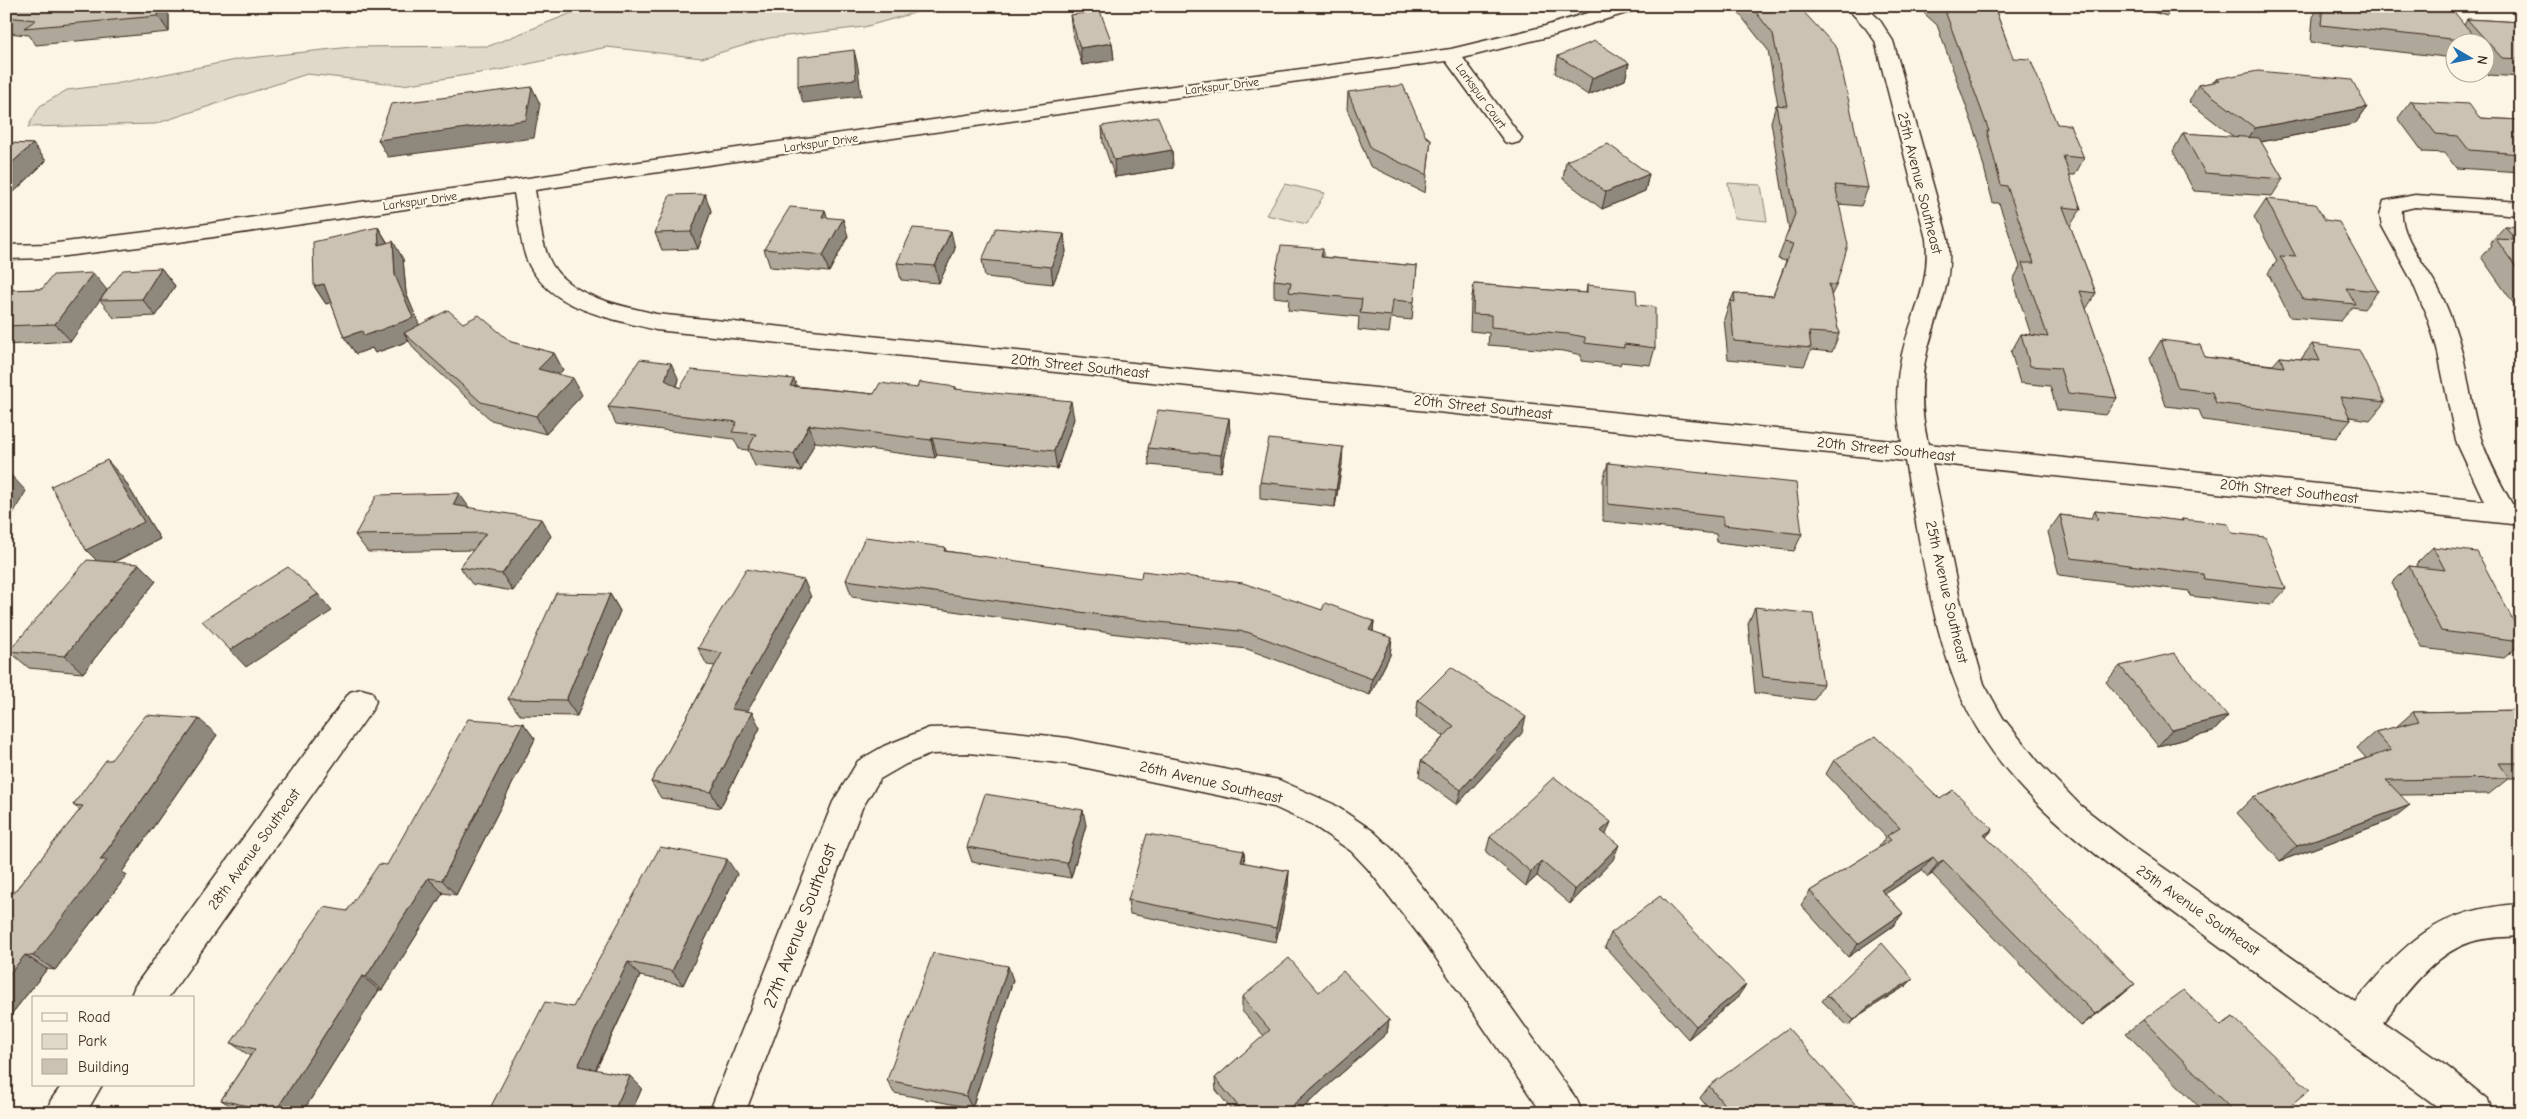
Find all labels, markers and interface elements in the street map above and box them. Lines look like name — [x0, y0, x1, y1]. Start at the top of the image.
north arrow — [2444, 32, 2494, 82]
text: N — [2473, 54, 2491, 66]
street label: Larkspur Court — [1453, 61, 1510, 132]
street label: Larkspur Drive — [1184, 75, 1260, 97]
street label: 25th Avenue Southeast — [1894, 110, 1947, 257]
street label: Larkspur Drive — [783, 131, 859, 155]
street label: Larkspur Drive — [382, 189, 458, 213]
street label: 20th Street Southeast — [1010, 350, 1151, 382]
street label: 20th Street Southeast — [1413, 391, 1554, 423]
street label: 20th Street Southeast — [1816, 433, 1957, 465]
street label: 20th Street Southeast — [2219, 475, 2360, 507]
street label: 25th Avenue Southeast — [1922, 519, 1972, 666]
street label: 26th Avenue Southeast — [1138, 757, 1285, 807]
street label: 28th Avenue Southeast — [204, 784, 304, 913]
street label: 27th Avenue Southeast — [759, 840, 841, 1011]
street label: 25th Avenue Southeast — [2133, 861, 2264, 960]
legend — [32, 996, 195, 1086]
text: Road — [78, 1008, 110, 1026]
text: Park — [78, 1032, 107, 1050]
text: Building — [78, 1058, 129, 1076]

